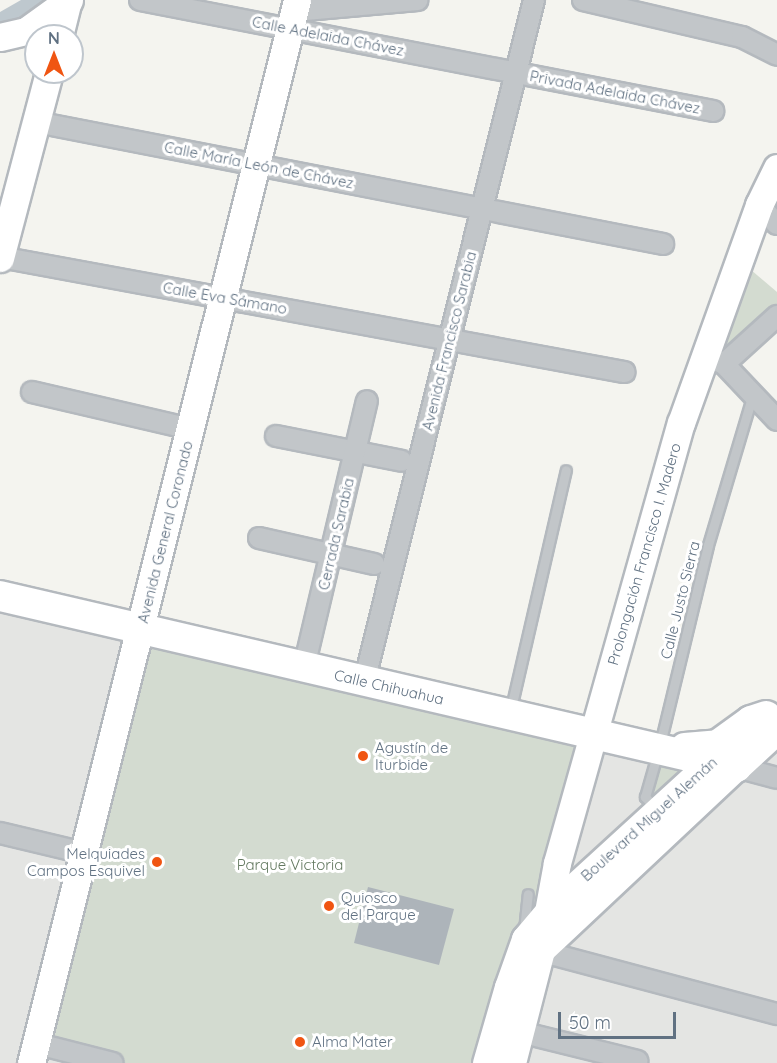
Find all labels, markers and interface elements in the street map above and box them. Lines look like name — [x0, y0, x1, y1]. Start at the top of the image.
street label: Calle Adelaida Chávez — [251, 12, 405, 60]
north arrow — [24, 24, 84, 84]
text: N — [48, 28, 60, 48]
street label: Privada Adelaida Chávez — [528, 67, 702, 117]
street label: Calle María León de Chávez — [163, 138, 355, 192]
street label: Avenida Francisco Sarabia — [418, 250, 480, 432]
street label: Calle Eva Sámano — [162, 278, 288, 318]
street label: Avenida General Coronado — [134, 439, 196, 625]
street label: Prolongación Francisco I. Madero — [604, 441, 684, 667]
street label: Cerrada Sarabia — [314, 476, 358, 592]
street label: Calle Justo Sierra — [657, 539, 703, 661]
street label: Calle Chihuahua — [332, 666, 446, 708]
place label: Agustín de Iturbide — [375, 738, 448, 773]
marker: Agustín de Iturbide — [356, 749, 370, 763]
street label: Boulevard Miguel Alemán — [577, 753, 721, 885]
place label: Melquiades Campos Esquivel — [27, 844, 145, 879]
marker: Melquiades Campos Esquivel — [150, 855, 164, 869]
park label: Parque Victoria — [237, 856, 343, 874]
place label: Quiosco del Parque — [341, 888, 416, 923]
marker: Quiosco del Parque — [322, 899, 336, 913]
scale bar — [561, 1000, 680, 1038]
text: 50 m — [569, 1011, 611, 1034]
place label: Alma Mater — [312, 1033, 393, 1051]
marker: Alma Mater — [293, 1035, 307, 1049]

